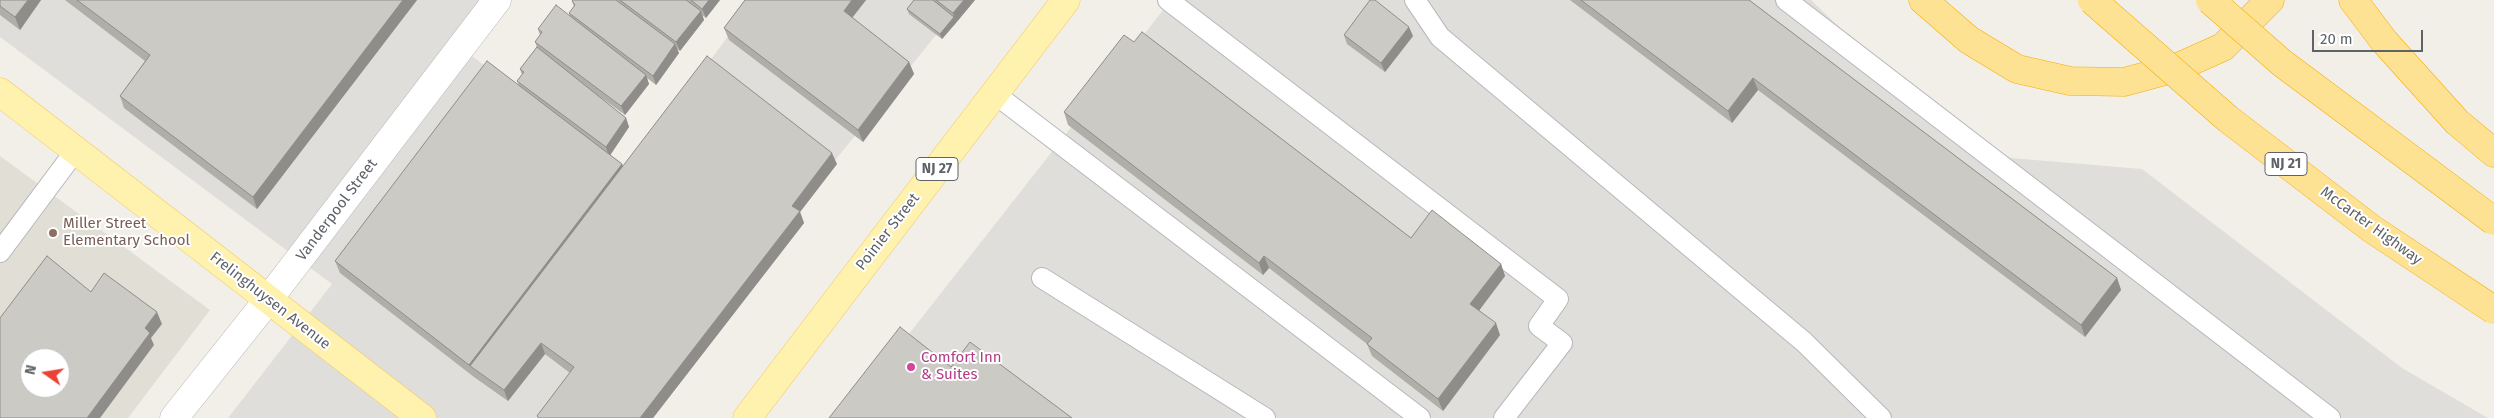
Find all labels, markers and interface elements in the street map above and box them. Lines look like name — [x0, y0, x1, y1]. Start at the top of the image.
scale bar — [2314, 20, 2425, 52]
text: 20 m — [2320, 30, 2353, 48]
road number: NJ 21 — [2265, 152, 2307, 175]
street label: Vanderpool Street — [293, 155, 381, 265]
road number: NJ 27 — [916, 157, 958, 180]
street label: McCarter Highway — [2317, 183, 2425, 269]
street label: Poinier Street — [852, 190, 924, 274]
place label: Miller Street Elementary School — [63, 215, 190, 250]
marker: Miller Street Elementary School — [47, 227, 59, 239]
street label: Frelinghuysen Avenue — [206, 248, 334, 354]
north arrow — [20, 348, 70, 398]
place label: Comfort Inn & Suites — [921, 349, 1002, 384]
marker: Comfort Inn & Suites — [905, 361, 917, 373]
text: N — [22, 363, 40, 376]

